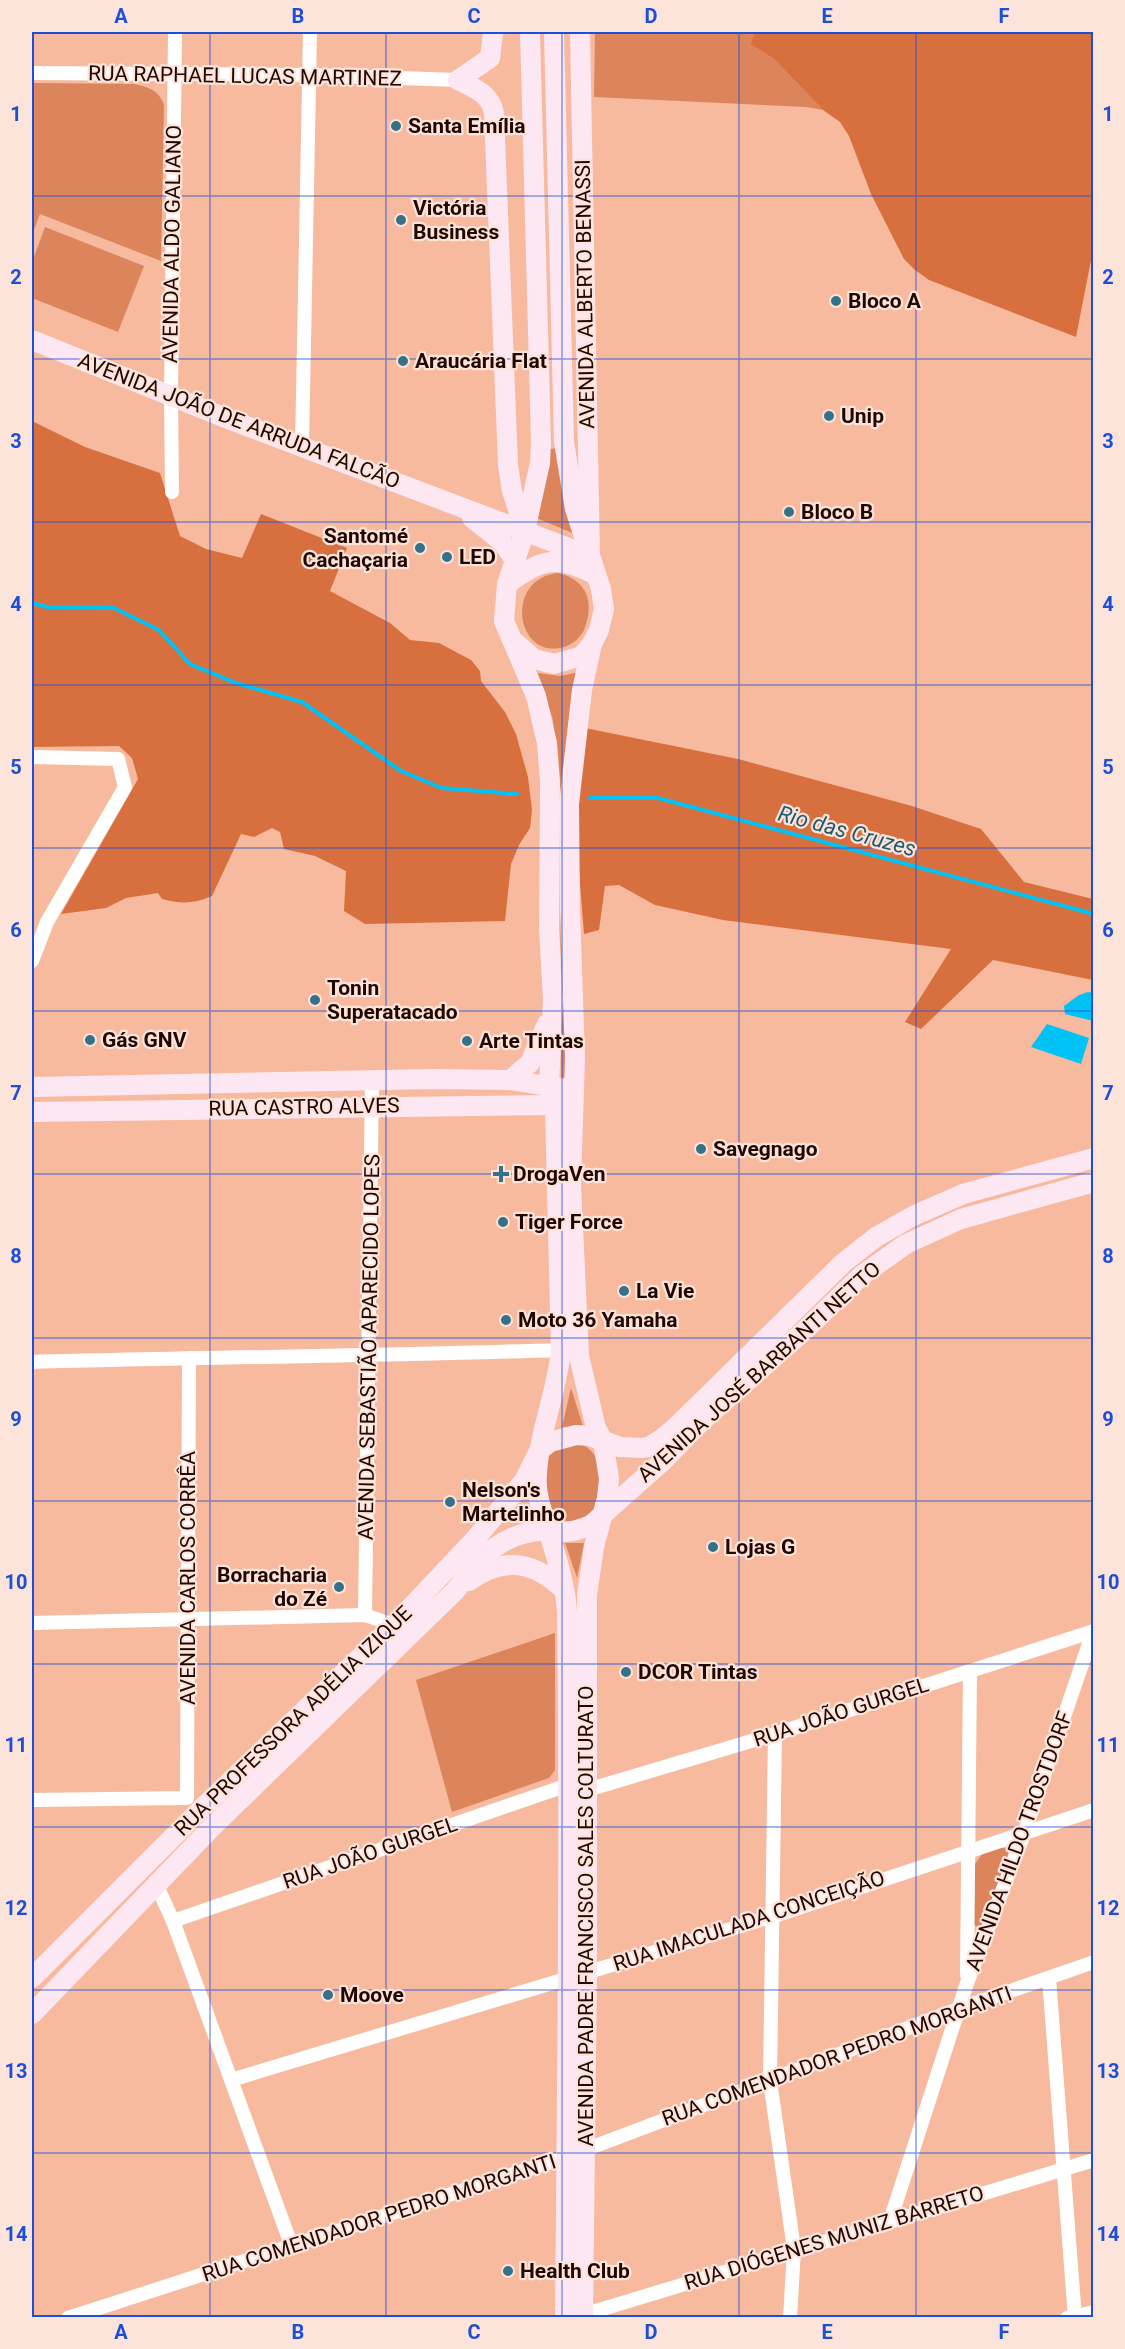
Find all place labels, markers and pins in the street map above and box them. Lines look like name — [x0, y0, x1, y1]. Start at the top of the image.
place label: Santa Emília — [408, 114, 526, 138]
marker: Santa Emília — [389, 119, 403, 133]
place label: Victória Business — [413, 196, 499, 244]
marker: Victória Business — [394, 213, 408, 227]
place label: Bloco A — [848, 289, 922, 313]
marker: Bloco A — [829, 294, 843, 308]
place label: Araucária Flat — [415, 349, 547, 373]
marker: Araucária Flat — [396, 354, 410, 368]
place label: Unip — [841, 404, 884, 428]
marker: Unip — [822, 409, 836, 423]
place label: Bloco B — [801, 500, 873, 524]
marker: Bloco B — [782, 505, 796, 519]
place label: Santomé Cachaçaria — [302, 524, 408, 572]
marker: Santomé Cachaçaria — [413, 541, 427, 555]
place label: LED — [459, 545, 496, 569]
marker: LED — [440, 550, 454, 564]
place label: Tonin Superatacado — [327, 976, 458, 1024]
marker: Tonin Superatacado — [308, 993, 322, 1007]
place label: Gás GNV — [102, 1028, 187, 1052]
place label: Arte Tintas — [479, 1029, 584, 1053]
marker: Gás GNV — [83, 1033, 97, 1047]
marker: Arte Tintas — [460, 1034, 474, 1048]
place label: Savegnago — [713, 1137, 818, 1161]
marker: Savegnago — [694, 1142, 708, 1156]
place label: DrogaVen — [513, 1162, 606, 1186]
marker: DrogaVen — [494, 1167, 508, 1181]
place label: Tiger Force — [515, 1210, 623, 1234]
marker: Tiger Force — [496, 1215, 510, 1229]
place label: La Vie — [636, 1279, 694, 1303]
marker: La Vie — [617, 1284, 631, 1298]
place label: Moto 36 Yamaha — [518, 1308, 677, 1332]
marker: Moto 36 Yamaha — [499, 1313, 513, 1327]
place label: Nelson's Martelinho — [462, 1478, 565, 1526]
marker: Nelson's Martelinho — [443, 1495, 457, 1509]
place label: Lojas G — [725, 1535, 795, 1559]
marker: Lojas G — [706, 1540, 720, 1554]
place label: Borracharia do Zé — [217, 1563, 327, 1611]
marker: Borracharia do Zé — [332, 1580, 346, 1594]
place label: DCOR Tintas — [638, 1660, 758, 1684]
marker: DCOR Tintas — [619, 1665, 633, 1679]
place label: Moove — [340, 1983, 404, 2007]
marker: Moove — [321, 1988, 335, 2002]
place label: Health Club — [520, 2259, 630, 2283]
marker: Health Club — [501, 2264, 515, 2278]

